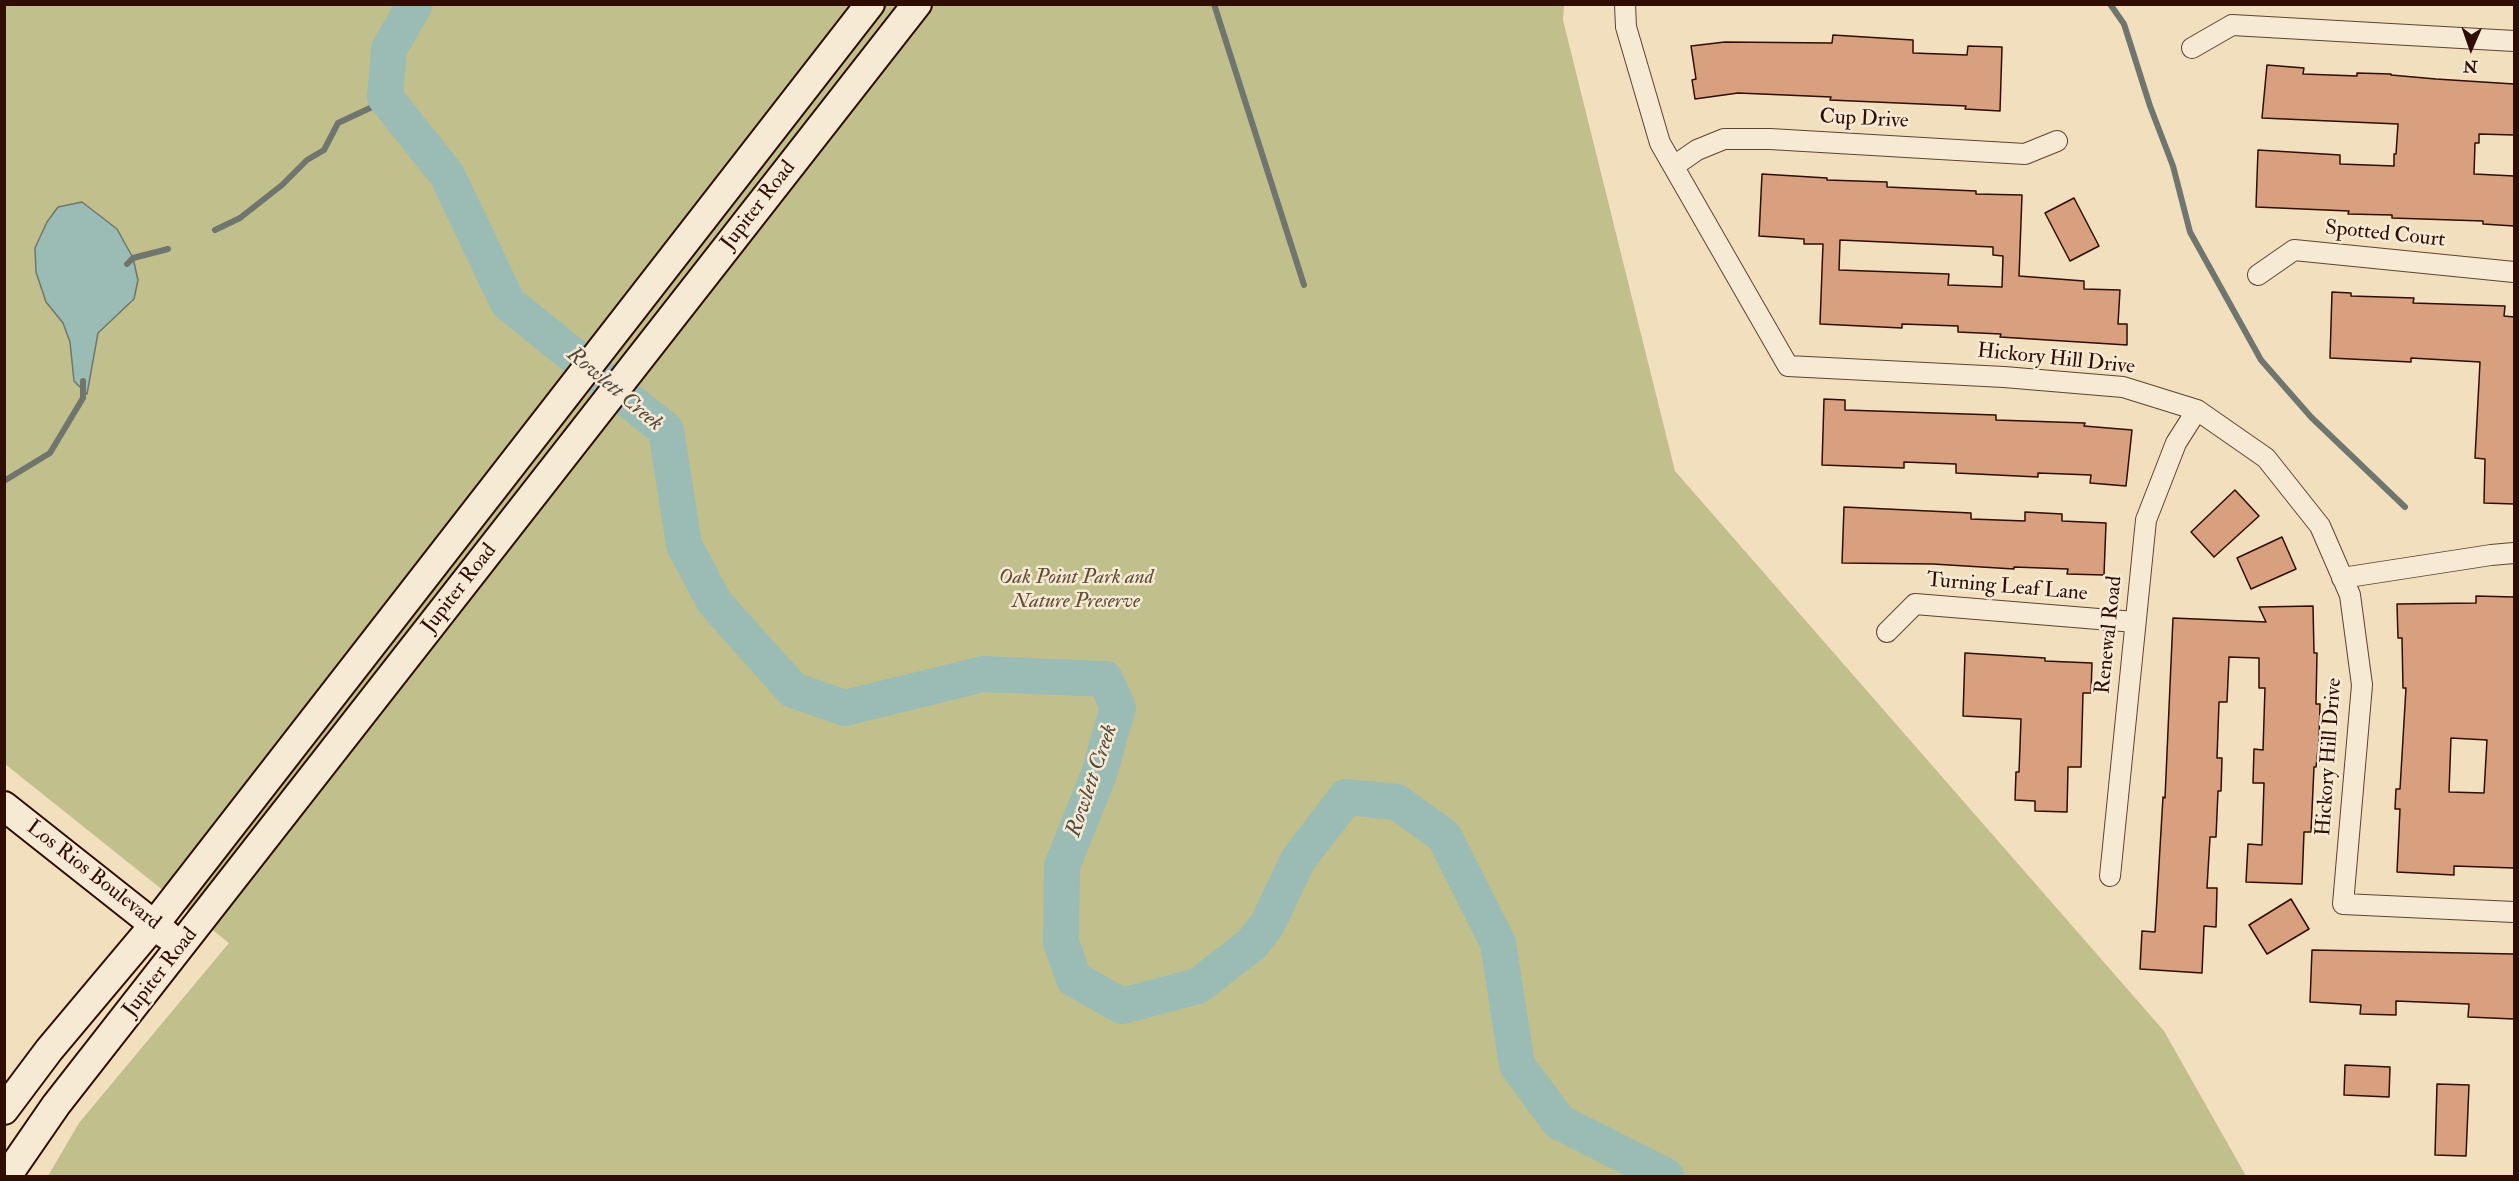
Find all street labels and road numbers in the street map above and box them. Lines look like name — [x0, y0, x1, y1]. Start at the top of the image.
street label: Cup Drive — [1819, 105, 1909, 135]
street label: Jupiter Road — [716, 156, 802, 256]
street label: Spotted Court — [2324, 216, 2446, 254]
street label: Hickory Hill Drive — [1976, 339, 2136, 381]
street label: Jupiter Road — [417, 539, 503, 639]
street label: Turning Leaf Lane — [1926, 568, 2088, 608]
street label: Renewal Road — [2091, 575, 2129, 695]
street label: Hickory Hill Drive — [2312, 677, 2348, 837]
street label: Los Rios Boulevard — [21, 816, 165, 936]
street label: Jupiter Road — [118, 923, 204, 1023]

